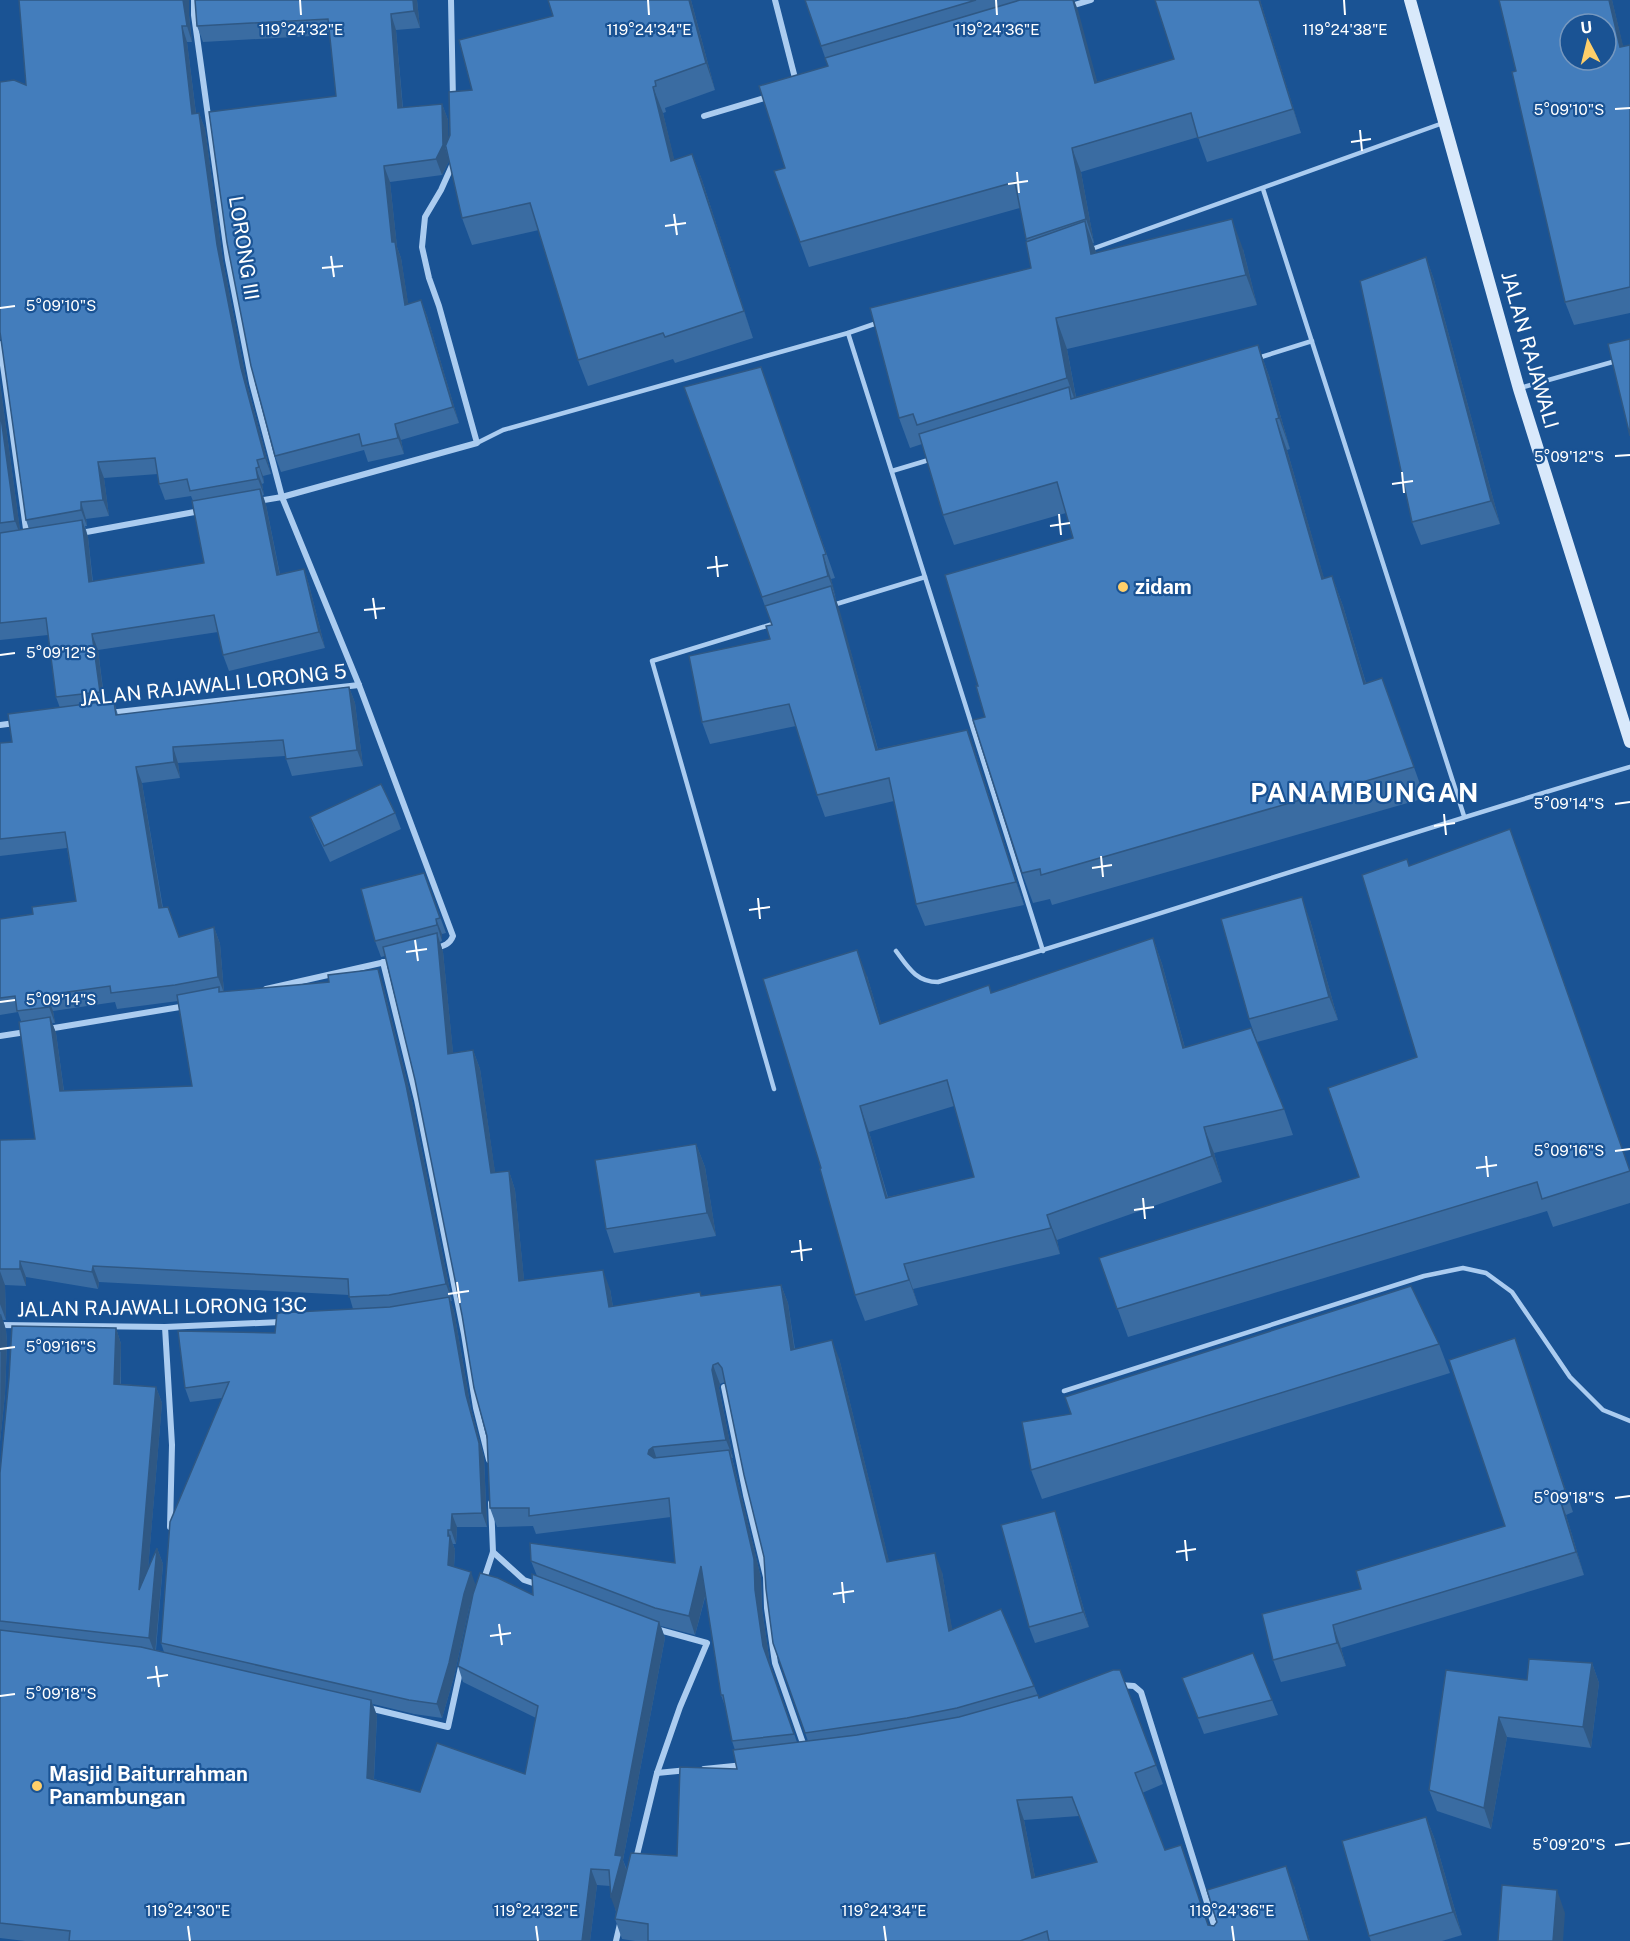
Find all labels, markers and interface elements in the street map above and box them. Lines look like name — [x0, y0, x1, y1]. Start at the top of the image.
north arrow — [1558, 12, 1618, 72]
text: U — [1579, 17, 1593, 38]
text: 119°24'32"E — [259, 21, 343, 38]
text: 119°24'34"E — [606, 21, 692, 38]
text: 119°24'36"E — [955, 21, 1040, 38]
text: 119°24'38"E — [1302, 21, 1388, 38]
text: 5°09'10"S — [1534, 101, 1604, 118]
street label: LORONG III — [224, 194, 264, 302]
street label: JALAN RAJAWALI — [1496, 269, 1564, 431]
text: 5°09'10"S — [26, 297, 96, 314]
text: 5°09'12"S — [1534, 448, 1604, 465]
place label: zidam — [1135, 575, 1192, 599]
marker: zidam — [1116, 580, 1130, 594]
text: 5°09'12"S — [26, 644, 96, 661]
street label: JALAN RAJAWALI LORONG 5 — [78, 659, 348, 711]
district label: PANAMBUNGAN — [1250, 777, 1480, 808]
text: 5°09'14"S — [1534, 795, 1604, 812]
text: 5°09'14"S — [26, 991, 96, 1008]
text: 5°09'16"S — [1534, 1142, 1604, 1159]
street label: JALAN RAJAWALI LORONG 13C — [17, 1292, 307, 1322]
text: 5°09'16"S — [26, 1338, 96, 1355]
text: 5°09'18"S — [1534, 1489, 1604, 1506]
text: 5°09'18"S — [26, 1685, 96, 1702]
place label: Masjid Baiturrahman Panambungan — [49, 1762, 248, 1809]
marker: Masjid Baiturrahman Panambungan — [30, 1779, 44, 1793]
text: 5°09'20"S — [1532, 1836, 1606, 1853]
text: 119°24'30"E — [146, 1902, 230, 1919]
text: 119°24'32"E — [494, 1902, 578, 1919]
text: 119°24'34"E — [841, 1902, 927, 1919]
text: 119°24'36"E — [1190, 1902, 1275, 1919]

